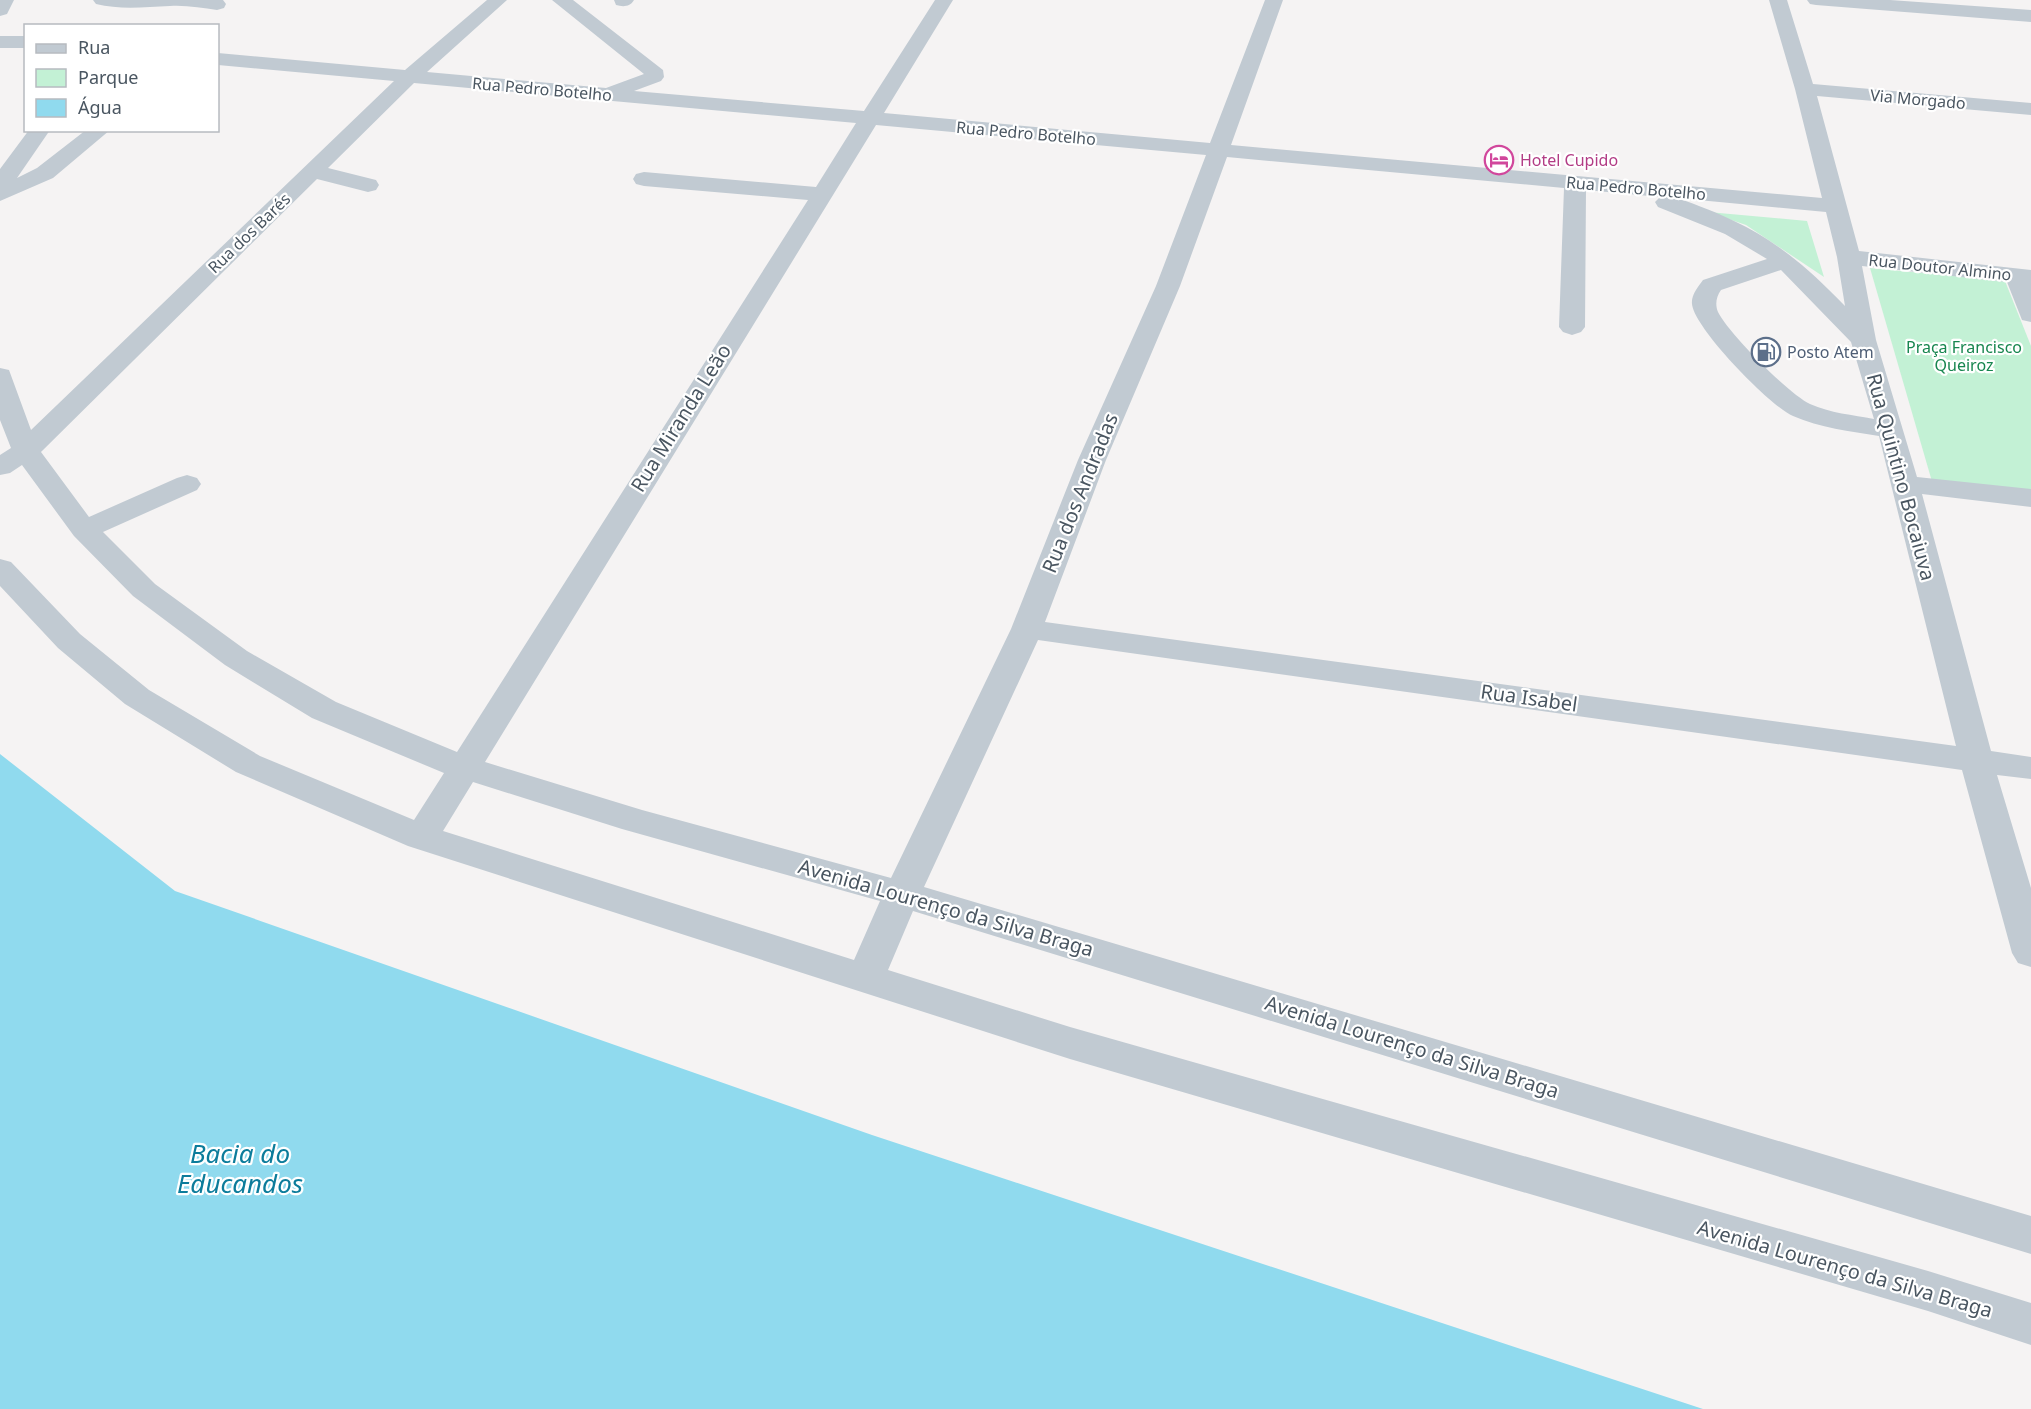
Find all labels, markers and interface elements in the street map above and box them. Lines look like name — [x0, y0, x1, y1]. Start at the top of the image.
legend — [24, 24, 219, 132]
text: Rua — [78, 35, 110, 59]
text: Parque — [78, 65, 138, 89]
street label: Rua Pedro Botelho — [471, 72, 613, 106]
street label: Via Morgado — [1869, 84, 1967, 114]
text: Água — [78, 95, 122, 119]
street label: Rua Pedro Botelho — [955, 116, 1097, 150]
hotel icon: Hotel Cupido — [1483, 144, 1515, 176]
place label: Hotel Cupido — [1520, 149, 1618, 171]
street label: Rua Pedro Botelho — [1565, 171, 1707, 205]
street label: Rua dos Barés — [203, 188, 295, 278]
street label: Rua Doutor Almino — [1868, 249, 2012, 285]
fuel station icon: Posto Atem — [1750, 336, 1782, 368]
park label: Praça Francisco Queiroz — [1906, 336, 2022, 376]
street label: Rua Miranda Leão — [624, 339, 737, 497]
place label: Posto Atem — [1787, 341, 1874, 363]
street label: Rua Quintino Bocaiuva — [1861, 370, 1942, 584]
street label: Rua dos Andradas — [1035, 409, 1124, 577]
street label: Rua Isabel — [1479, 677, 1579, 718]
street label: Avenida Lourenço da Silva Braga — [795, 852, 1097, 963]
street label: Avenida Lourenço da Silva Braga — [1262, 989, 1562, 1104]
water label: Bacia do Educandos — [177, 1135, 303, 1201]
street label: Avenida Lourenço da Silva Braga — [1694, 1213, 1996, 1324]

